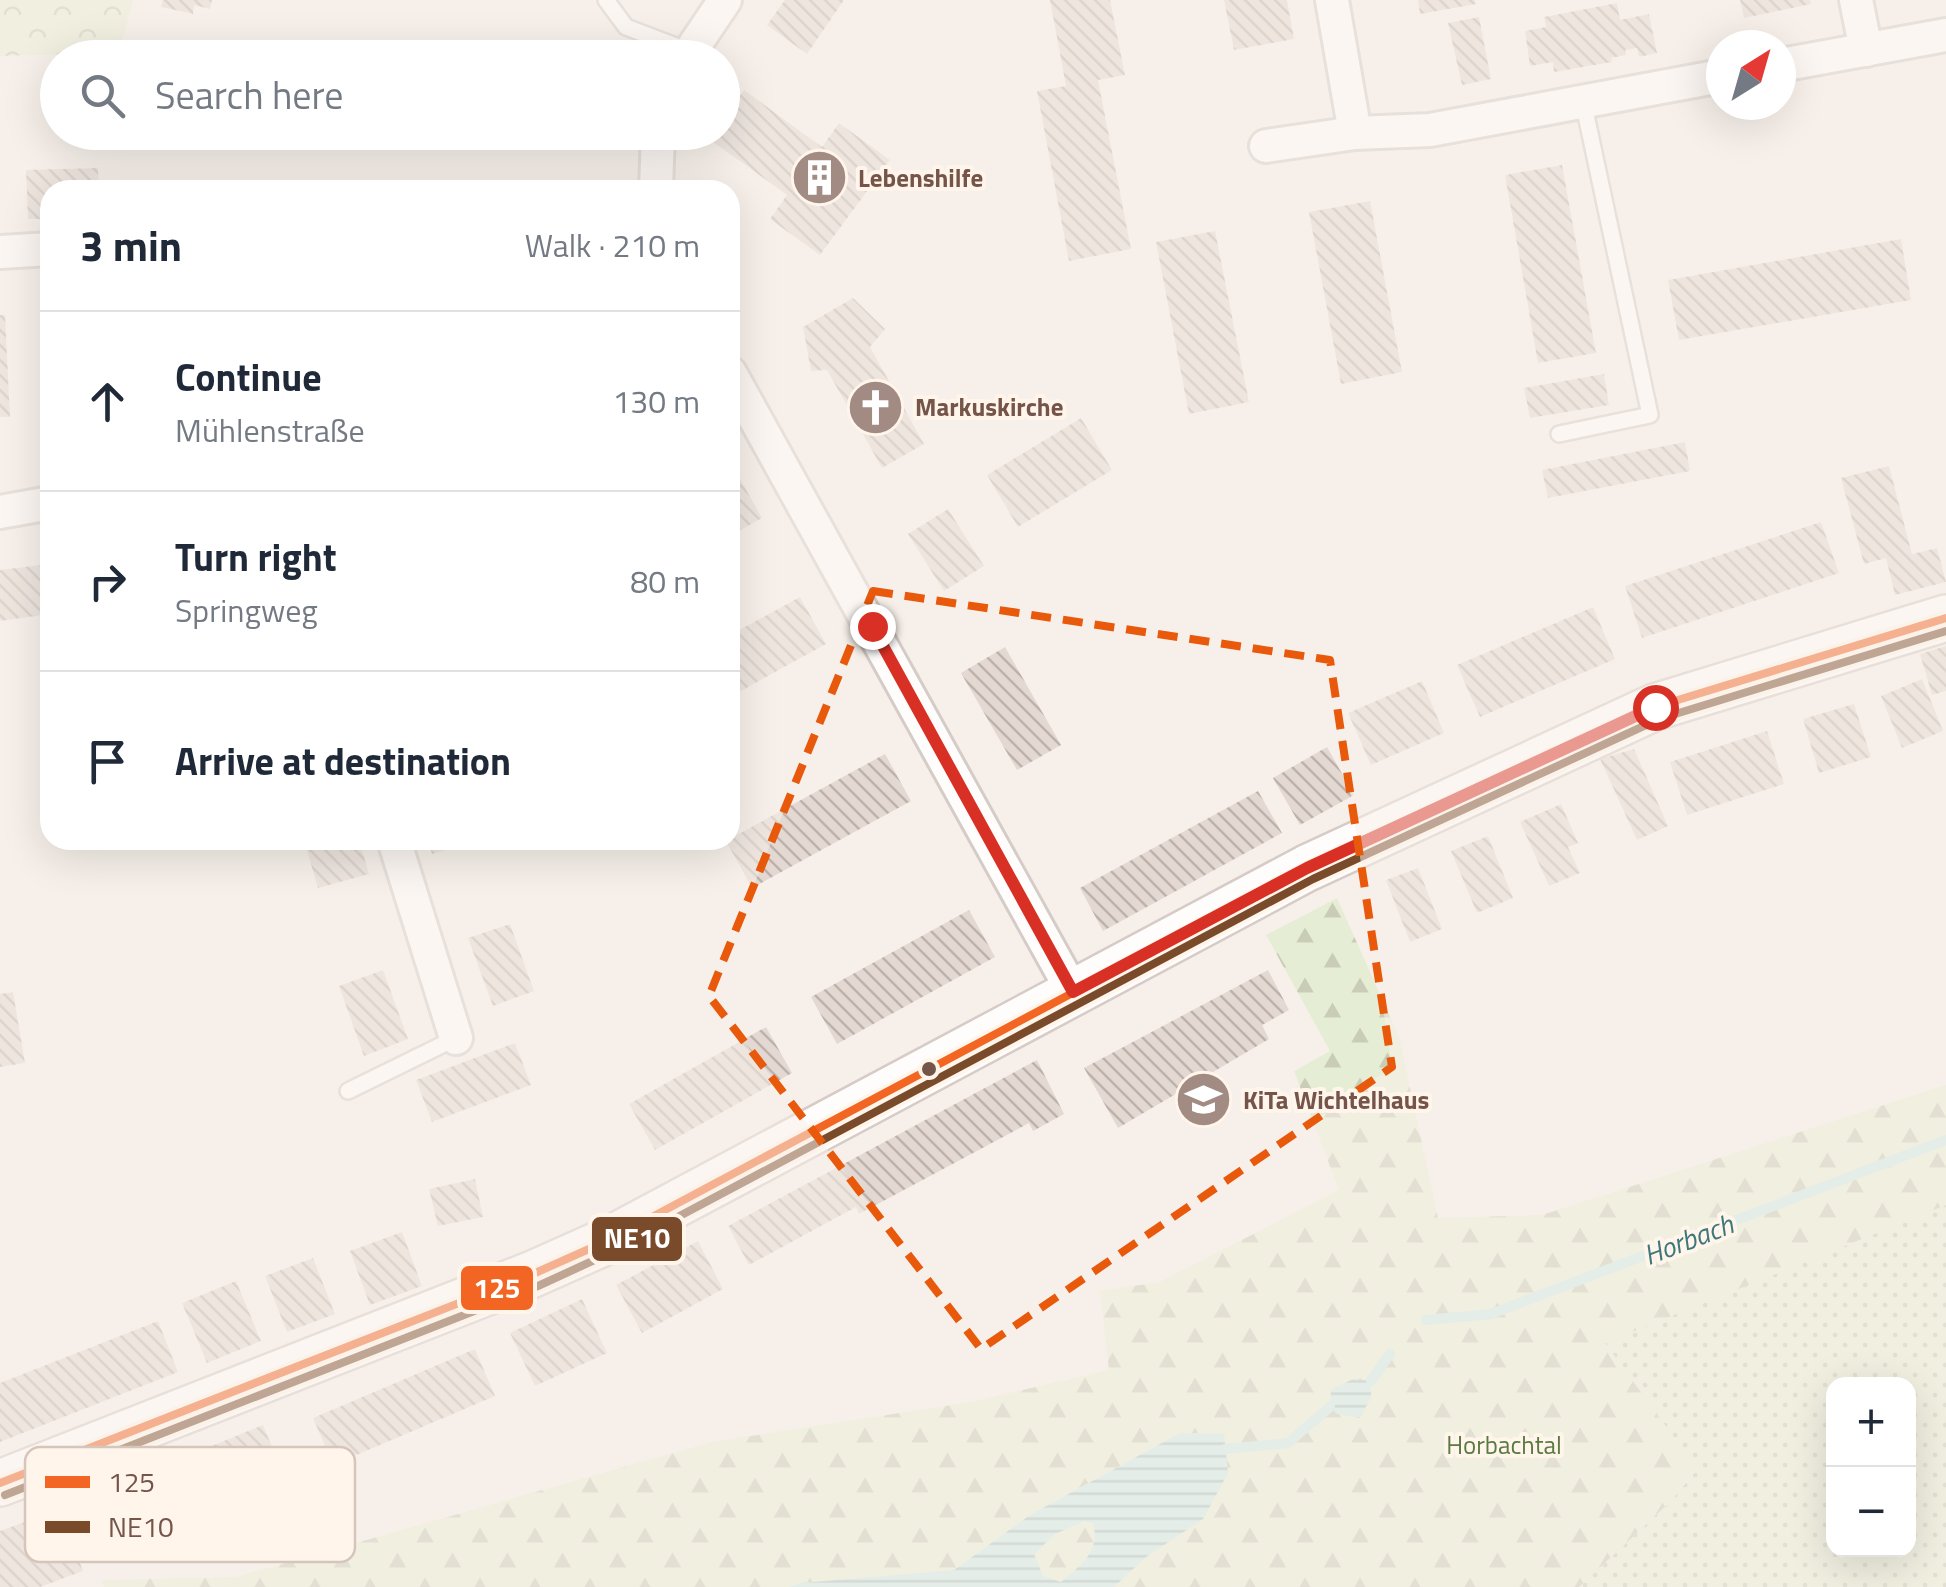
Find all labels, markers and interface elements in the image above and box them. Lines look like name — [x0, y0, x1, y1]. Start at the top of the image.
north arrow — [1706, 30, 1796, 120]
search box — [40, 40, 740, 150]
text: Search here — [155, 66, 343, 124]
icon: search — [75, 68, 130, 123]
building icon: Lebenshilfe — [789, 148, 849, 208]
place label: Lebenshilfe — [858, 159, 983, 197]
text: 3 min — [80, 213, 182, 277]
text: Walk · 210 m — [525, 221, 700, 269]
text: Continue — [175, 348, 322, 406]
icon: ahead — [80, 374, 135, 429]
text: 130 m — [612, 377, 700, 425]
church icon: Markuskirche — [846, 377, 906, 437]
place label: Markuskirche — [915, 388, 1063, 426]
text: Mühlenstraße — [175, 406, 365, 454]
text: Turn right — [175, 528, 337, 586]
icon: right — [80, 554, 135, 609]
text: 80 m — [630, 557, 700, 605]
text: Springweg — [175, 586, 318, 634]
route end — [850, 604, 896, 650]
route start — [1633, 685, 1679, 731]
text: Arrive at destination — [175, 732, 511, 790]
icon: arrive — [80, 734, 135, 789]
unlabelled marker — [919, 1059, 939, 1079]
school or university icon: KiTa Wichtelhaus — [1174, 1070, 1234, 1130]
place label: KiTa Wichtelhaus — [1243, 1081, 1429, 1119]
water label: Horbach — [1637, 1202, 1740, 1276]
line badge: NE10 — [590, 1215, 684, 1263]
text: NE10 — [604, 1216, 670, 1259]
line badge: 125 — [459, 1264, 535, 1312]
text: 125 — [473, 1266, 521, 1309]
map controls — [1826, 1377, 1916, 1557]
button: + — [1826, 1377, 1916, 1467]
park label: Horbachtal — [1446, 1426, 1562, 1464]
legend — [25, 1447, 355, 1562]
text: 125 — [108, 1460, 155, 1503]
button: − — [1826, 1467, 1916, 1557]
text: NE10 — [108, 1505, 174, 1548]

